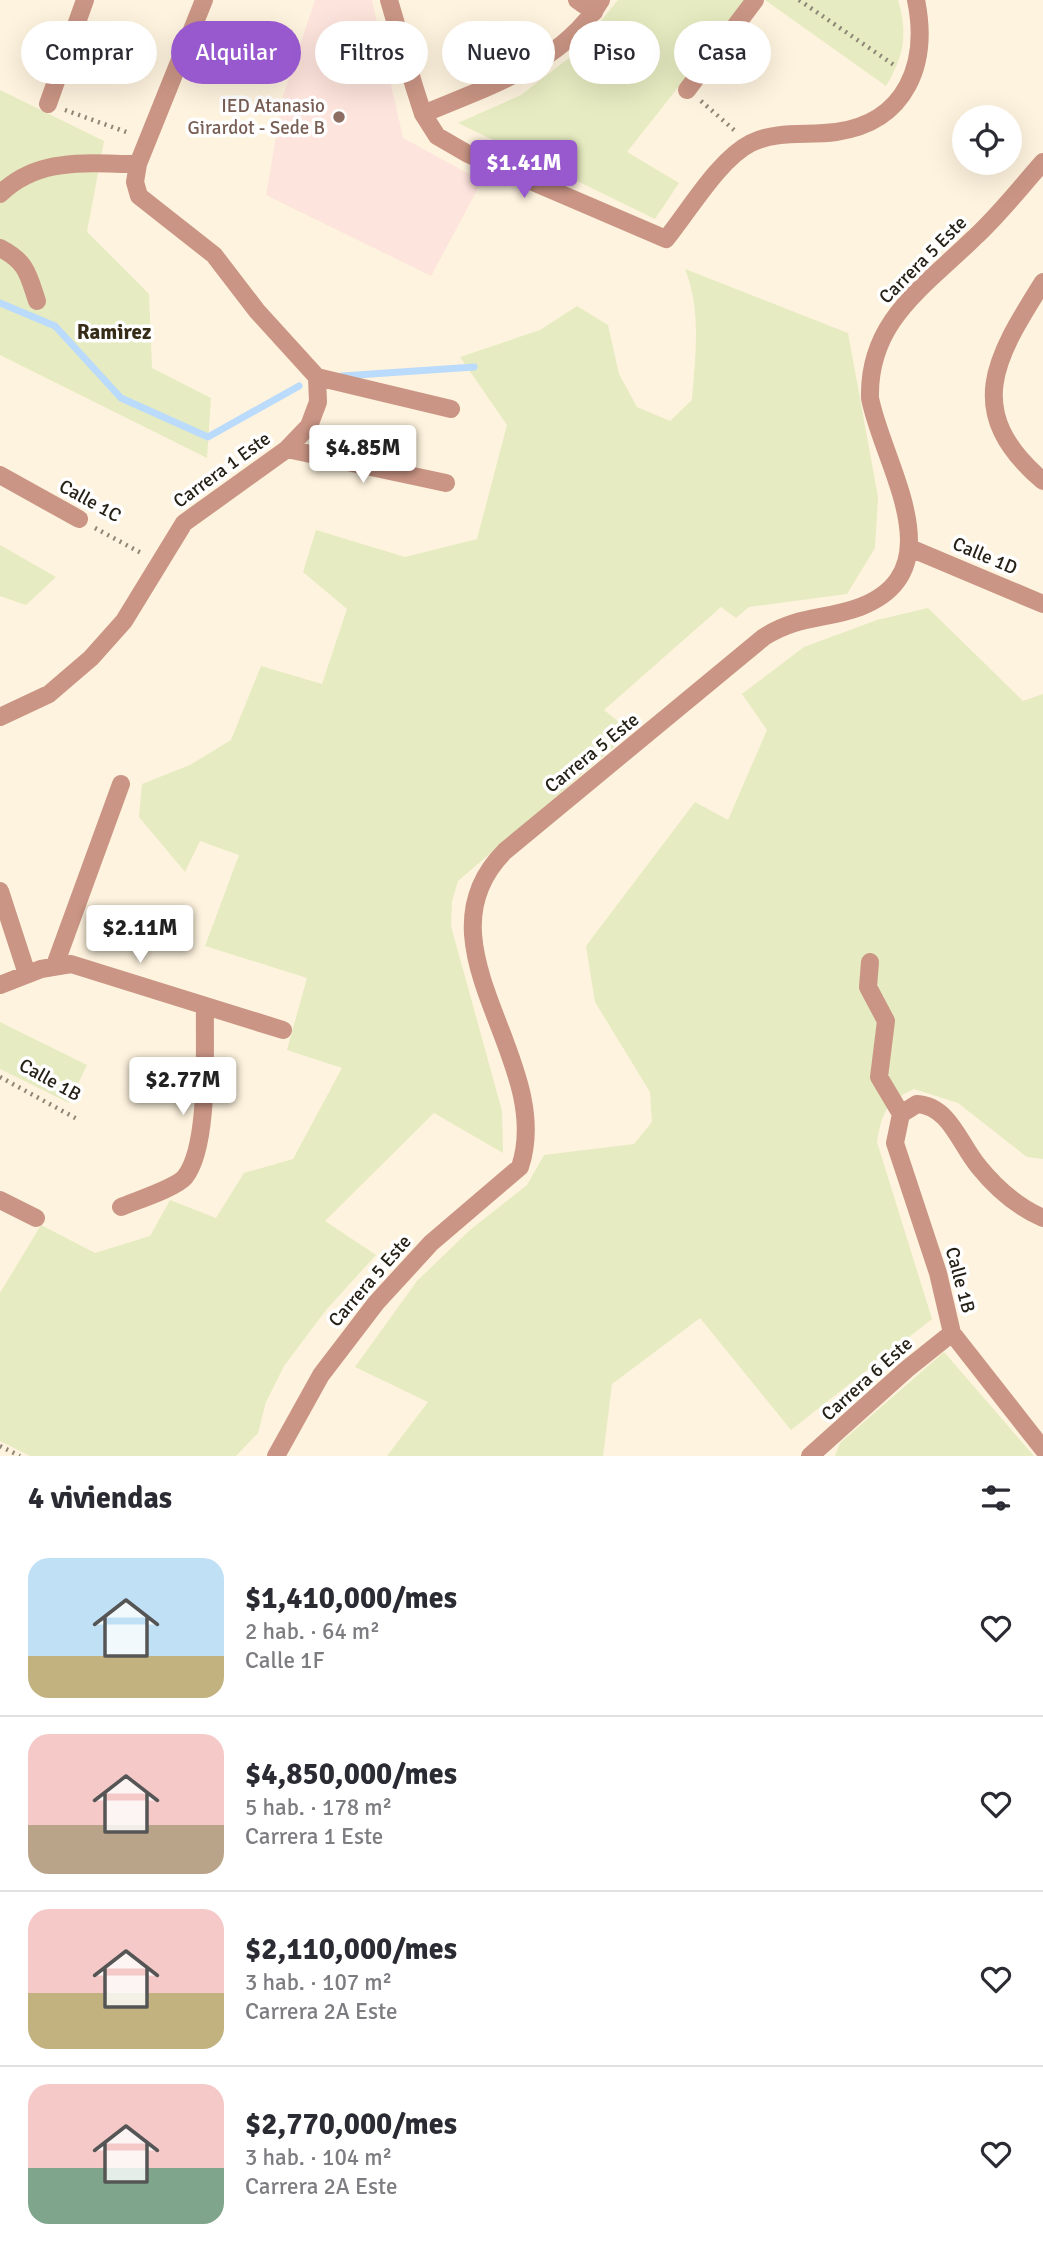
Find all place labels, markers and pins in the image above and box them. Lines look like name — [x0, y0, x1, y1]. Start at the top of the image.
place label: IED Atanasio Girardot - Sede B — [188, 94, 325, 140]
marker: IED Atanasio Girardot - Sede B — [331, 109, 347, 125]
pin: $1.41M — [467, 140, 581, 200]
pin: $4.85M — [306, 426, 420, 485]
pin: $2.11M — [83, 906, 197, 965]
pin: $2.77M — [126, 1058, 240, 1117]

